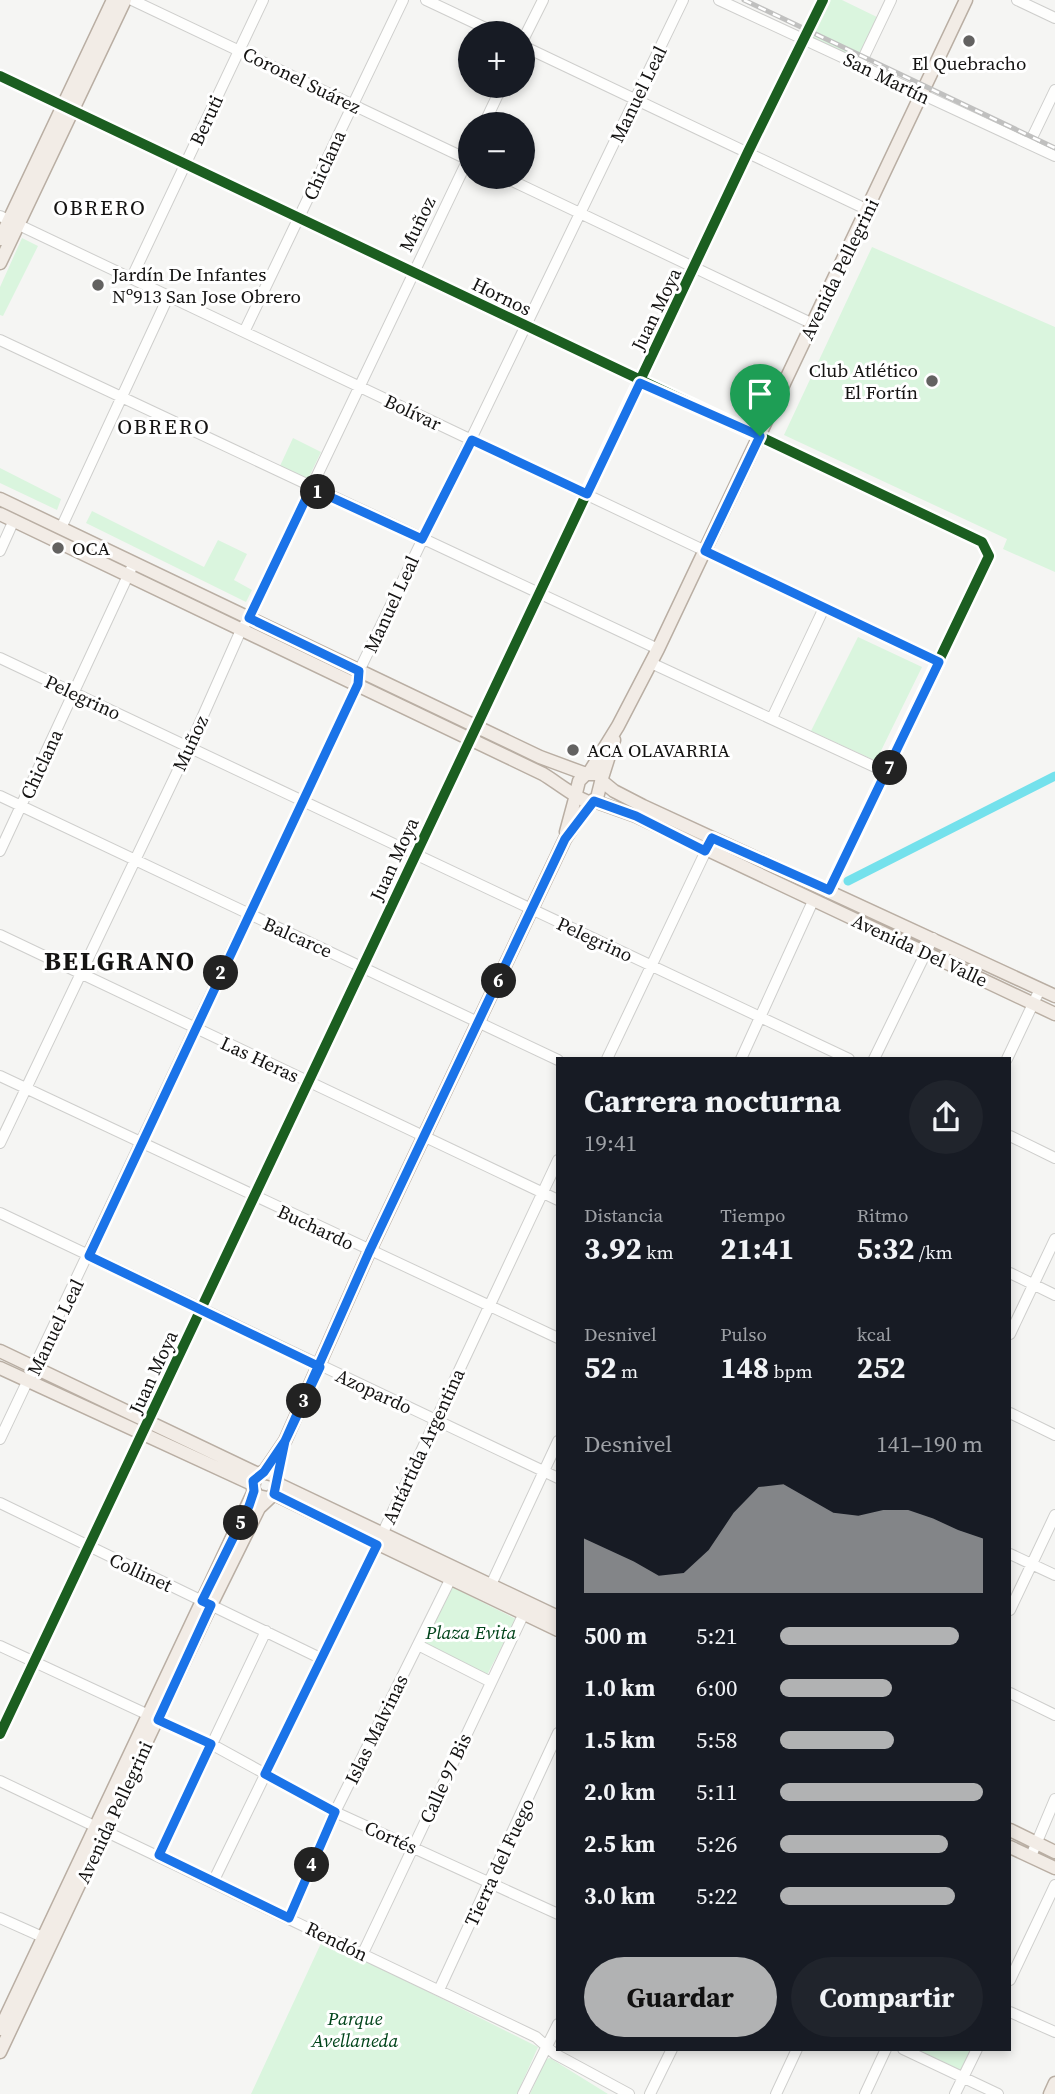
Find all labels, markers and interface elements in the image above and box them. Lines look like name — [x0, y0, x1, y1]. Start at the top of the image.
map controls — [458, 21, 535, 189]
button: + — [458, 21, 535, 98]
marker: El Quebracho — [961, 33, 977, 49]
street label: Coronel Suárez — [239, 40, 366, 120]
street label: Manuel Leal — [603, 41, 673, 147]
street label: San Martín — [839, 46, 935, 110]
place label: El Quebracho — [912, 50, 1026, 76]
street label: Beruti — [183, 90, 229, 149]
button: − — [458, 112, 535, 189]
street label: Chiclana — [297, 126, 352, 204]
street label: Muñoz — [393, 192, 442, 256]
district label: OBRERO — [53, 193, 147, 222]
street label: Avenida Pellegrini — [793, 194, 885, 344]
place label: Jardín De Infantes Nº913 San Jose Obrero — [111, 261, 301, 309]
street label: Juan Moya — [624, 263, 687, 356]
street label: Hornos — [468, 270, 536, 322]
marker: Jardín De Infantes Nº913 San Jose Obrero — [90, 277, 106, 293]
place label: Club Atlético El Fortín — [809, 357, 918, 405]
pin — [730, 364, 790, 436]
marker: Club Atlético El Fortín — [924, 373, 940, 389]
icon: arrive — [741, 375, 779, 413]
street label: Bolívar — [380, 388, 446, 436]
district label: OBRERO — [117, 412, 211, 441]
pin: 1 — [300, 475, 336, 510]
text: 1 — [312, 478, 323, 504]
place label: OCA — [72, 535, 111, 561]
marker: OCA — [50, 540, 66, 556]
street label: Manuel Leal — [357, 551, 425, 657]
street label: Pelegrino — [41, 668, 125, 726]
street label: Muñoz — [166, 711, 214, 775]
street label: Chiclana — [14, 725, 69, 803]
place label: ACA OLAVARRIA — [587, 737, 730, 763]
marker: ACA OLAVARRIA — [565, 742, 581, 758]
pin: 7 — [872, 750, 908, 786]
text: 7 — [884, 754, 895, 780]
street label: Juan Moya — [363, 813, 425, 906]
street label: Avenida Del Valle — [848, 907, 992, 993]
street label: Balcarce — [259, 910, 337, 964]
street label: Pelegrino — [553, 910, 637, 968]
district label: BELGRANO — [44, 943, 196, 979]
pin: 2 — [204, 956, 238, 990]
text: 2 — [215, 959, 226, 985]
pin: 6 — [482, 964, 516, 998]
text: 6 — [493, 967, 504, 993]
street label: Las Heras — [217, 1030, 303, 1088]
text: Carrera nocturna — [584, 1079, 841, 1123]
button: share — [909, 1080, 983, 1154]
text: 19:41 — [584, 1127, 637, 1159]
street label: Buchardo — [274, 1198, 358, 1256]
text: Distancia — [584, 1202, 663, 1228]
text: Tiempo — [720, 1202, 786, 1228]
text: Ritmo — [857, 1202, 908, 1228]
text: 3.92 — [584, 1228, 642, 1269]
text: 21:41 — [720, 1228, 794, 1269]
text: 5:32 — [857, 1228, 914, 1269]
text: km — [642, 1239, 674, 1265]
text: /km — [914, 1239, 953, 1265]
street label: Manuel Leal — [20, 1274, 90, 1380]
text: Desnivel — [584, 1321, 657, 1347]
text: Pulso — [720, 1321, 767, 1347]
text: kcal — [857, 1321, 891, 1347]
street label: Juan Moya — [122, 1326, 184, 1419]
text: 52 — [584, 1347, 617, 1388]
text: 148 — [720, 1347, 769, 1388]
text: 252 — [857, 1347, 905, 1388]
text: m — [617, 1358, 638, 1384]
text: bpm — [769, 1358, 813, 1384]
street label: Azopardo — [332, 1362, 416, 1420]
street label: Antártida Argentina — [376, 1364, 471, 1528]
pin: 3 — [286, 1384, 322, 1418]
text: 3 — [298, 1387, 309, 1413]
text: Desnivel — [584, 1428, 672, 1460]
text: 141–190 m — [876, 1428, 983, 1460]
pin: 5 — [224, 1506, 258, 1540]
text: 5 — [235, 1509, 246, 1535]
street label: Collinet — [105, 1546, 177, 1598]
park label: Plaza Evita — [425, 1619, 517, 1645]
text: 500 m — [584, 1620, 647, 1652]
text: 5:21 — [696, 1620, 737, 1652]
street label: Islas Malvinas — [338, 1670, 414, 1788]
text: 1.0 km — [584, 1672, 655, 1704]
text: 6:00 — [696, 1672, 737, 1704]
text: 1.5 km — [584, 1724, 655, 1756]
text: 5:58 — [696, 1724, 737, 1756]
street label: Calle 97 Bis — [413, 1729, 477, 1827]
street label: Avenida Pellegrini — [70, 1736, 159, 1887]
text: 2.0 km — [584, 1776, 655, 1808]
text: 5:11 — [696, 1776, 737, 1808]
street label: Tierra del Fuego — [458, 1794, 540, 1930]
street label: Cortés — [361, 1814, 421, 1860]
text: 2.5 km — [584, 1828, 655, 1860]
text: 5:26 — [696, 1828, 737, 1860]
pin: 4 — [294, 1848, 330, 1882]
text: 4 — [306, 1851, 317, 1877]
text: 3.0 km — [584, 1880, 655, 1912]
text: 5:22 — [696, 1880, 737, 1912]
street label: Rendón — [302, 1915, 372, 1967]
button: Guardar — [584, 1957, 777, 2037]
button: Compartir — [791, 1957, 983, 2037]
park label: Parque Avellaneda — [311, 2005, 399, 2053]

